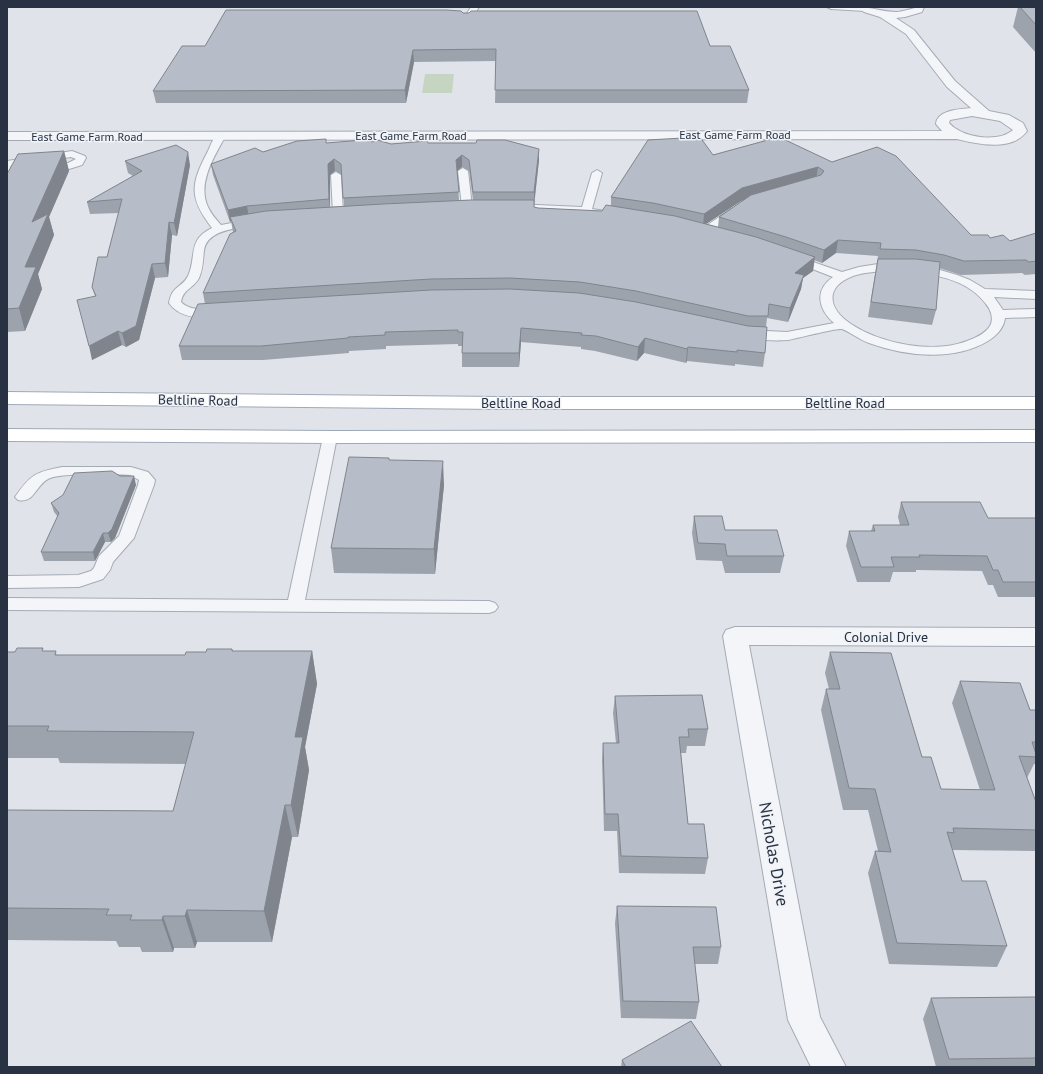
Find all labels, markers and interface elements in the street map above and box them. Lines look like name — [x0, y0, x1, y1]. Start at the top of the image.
street label: East Game Farm Road — [679, 127, 791, 142]
street label: East Game Farm Road — [355, 128, 467, 143]
street label: East Game Farm Road — [31, 129, 143, 144]
street label: Beltline Road — [158, 390, 238, 410]
street label: Beltline Road — [481, 394, 561, 412]
street label: Beltline Road — [805, 394, 885, 412]
street label: Colonial Drive — [844, 628, 928, 646]
street label: Nicholas Drive — [754, 800, 794, 908]

